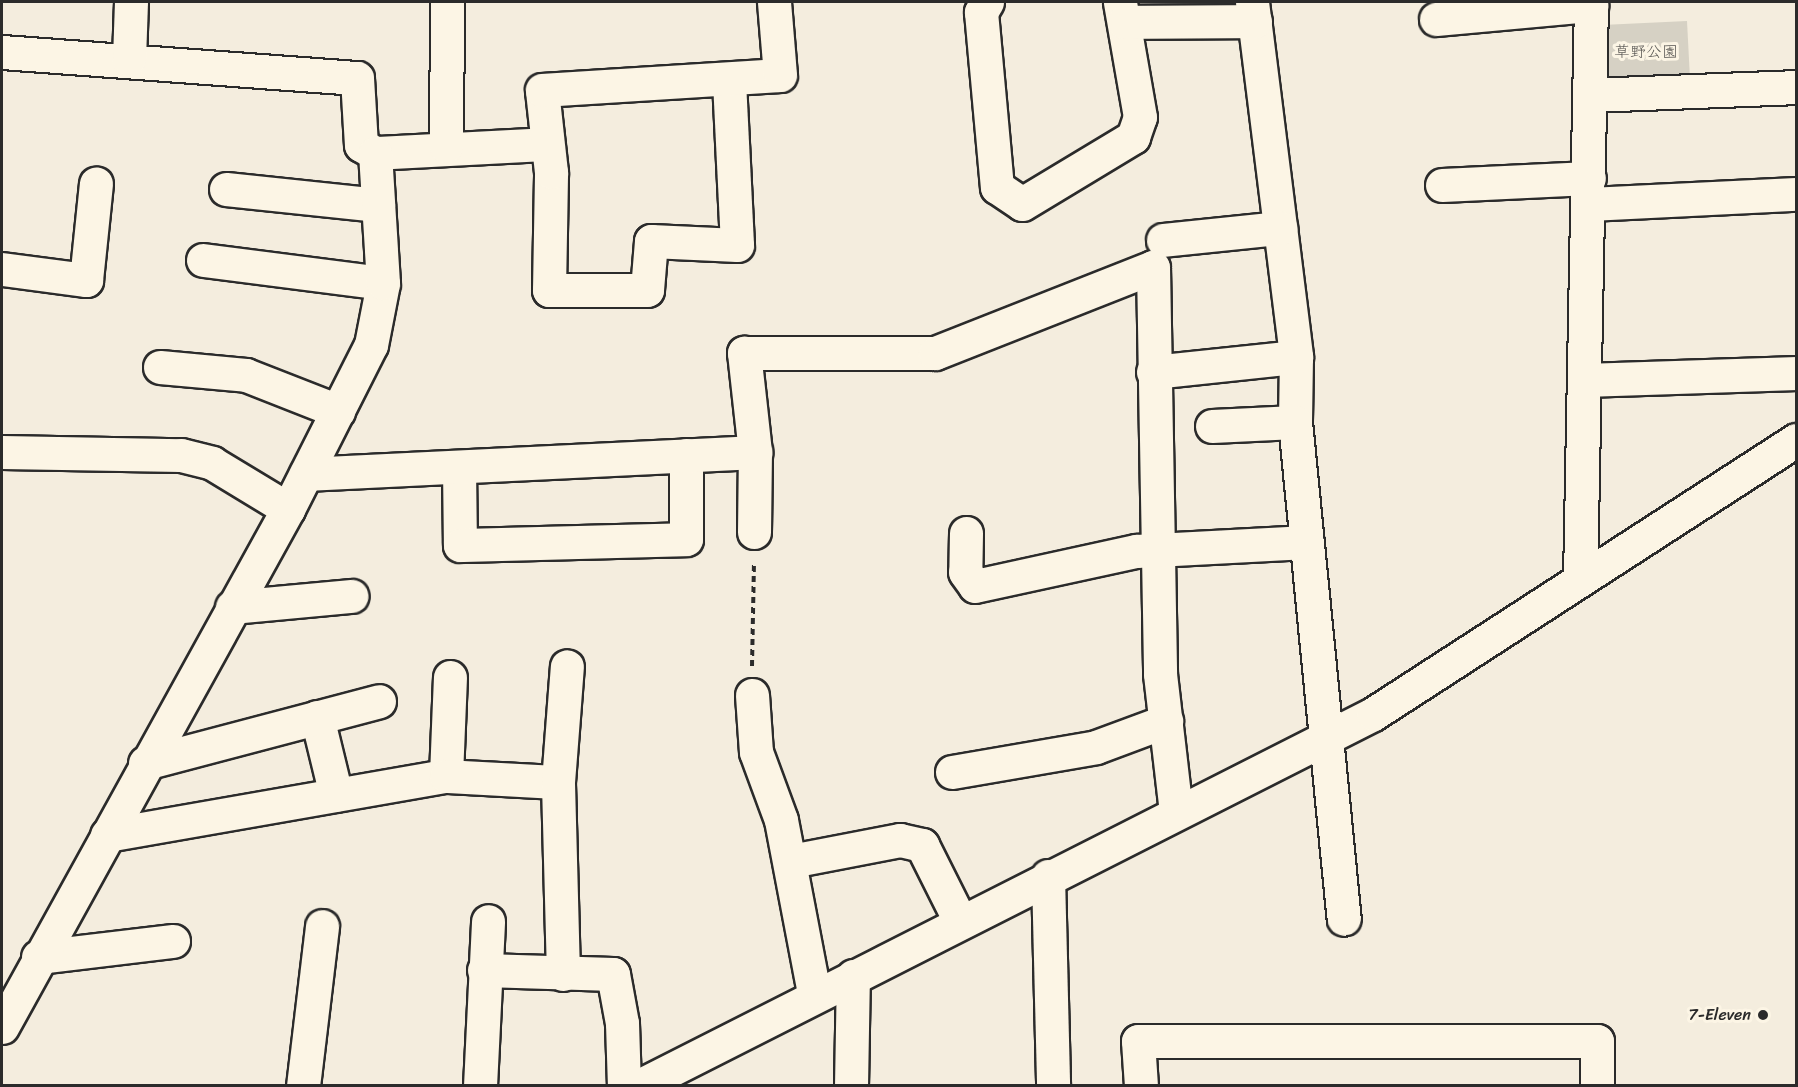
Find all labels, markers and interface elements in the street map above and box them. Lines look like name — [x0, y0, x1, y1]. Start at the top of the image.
park label: 草野公園 — [1614, 42, 1678, 62]
place label: 7-Eleven — [1688, 1005, 1751, 1025]
marker: 7-Eleven — [1756, 1008, 1770, 1022]

